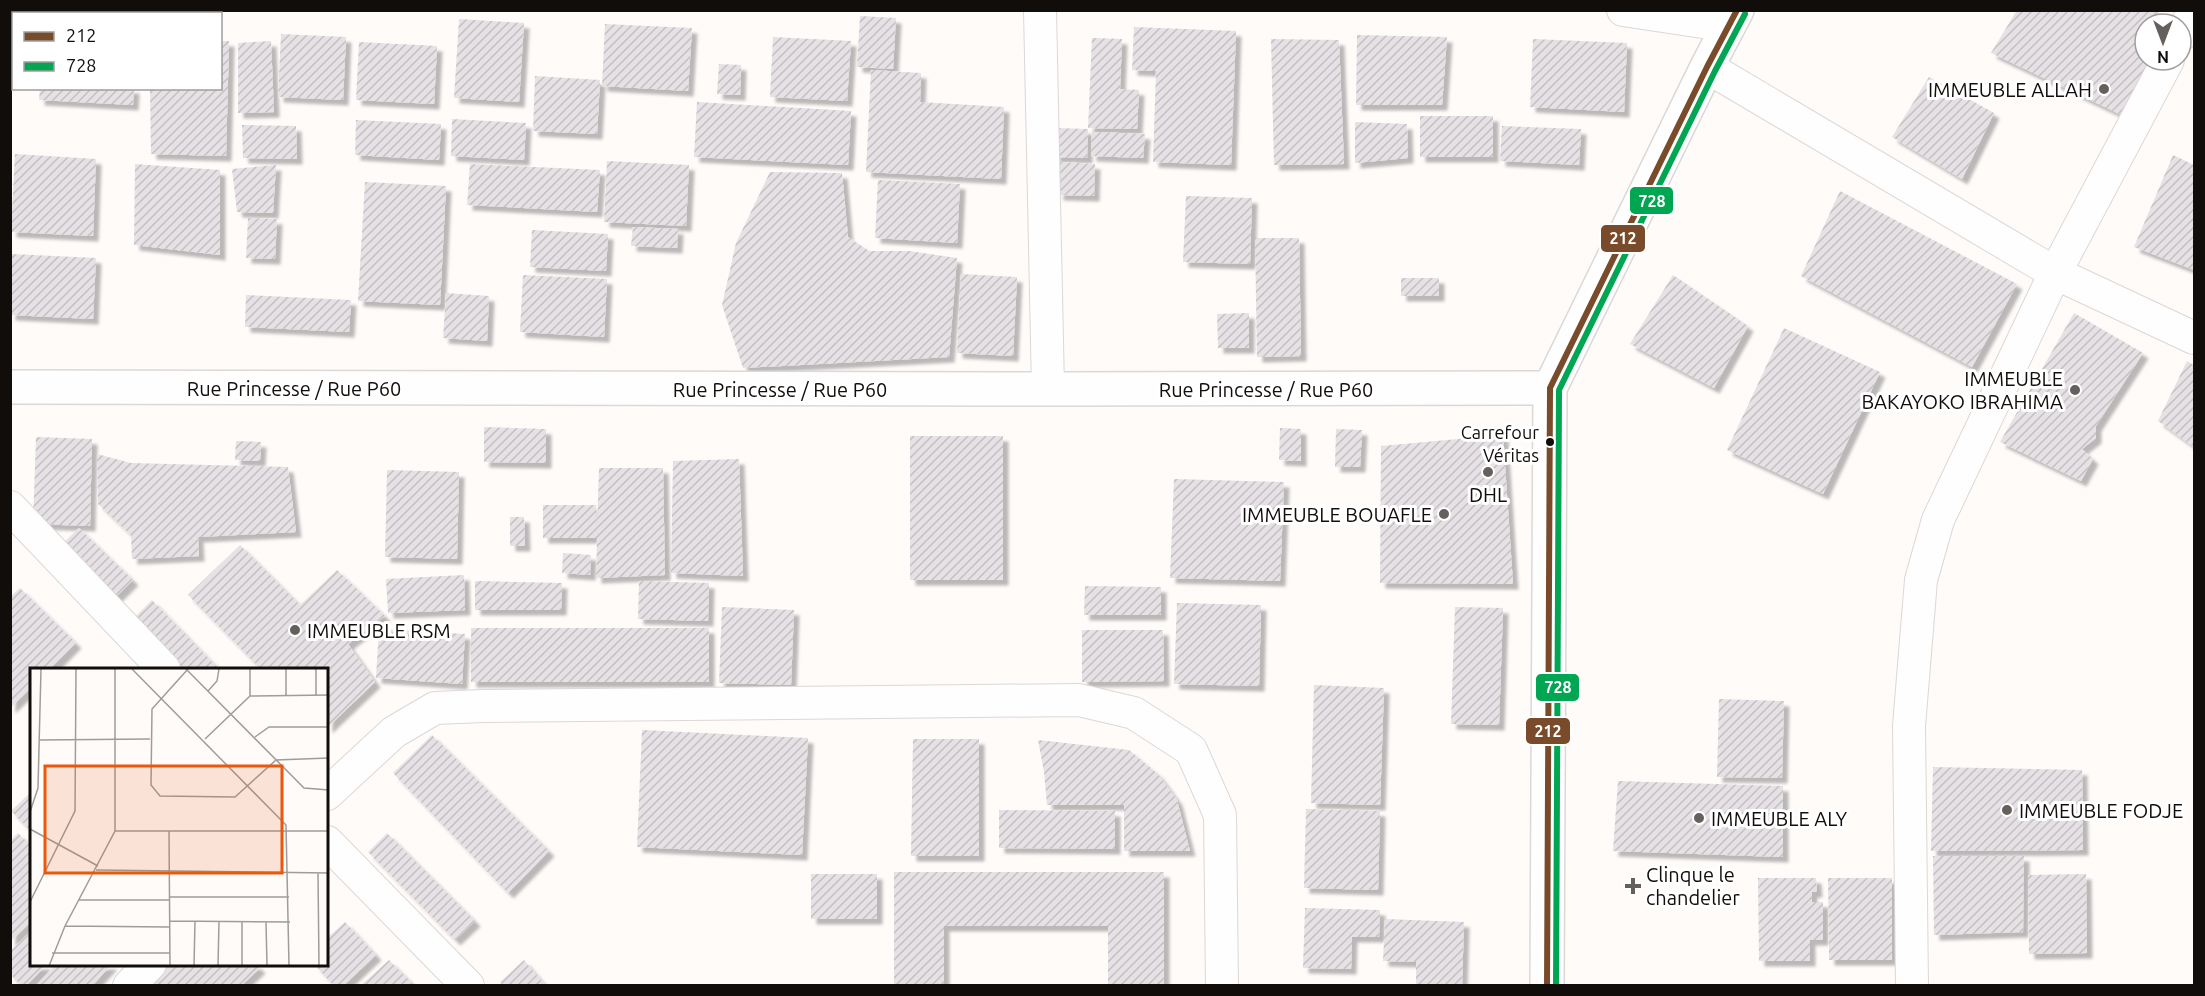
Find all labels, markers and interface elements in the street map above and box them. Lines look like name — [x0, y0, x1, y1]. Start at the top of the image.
legend — [12, 12, 222, 90]
north arrow — [2133, 12, 2193, 72]
text: 212 — [66, 25, 96, 45]
text: N — [2157, 48, 2169, 66]
text: 728 — [66, 55, 96, 75]
place label: IMMEUBLE ALLAH — [1928, 78, 2092, 101]
marker: IMMEUBLE ALLAH — [2097, 82, 2111, 96]
line badge: 728 — [1629, 186, 1674, 215]
text: 728 — [1638, 192, 1666, 210]
line badge: 212 — [1600, 224, 1646, 253]
text: 212 — [1609, 229, 1637, 247]
place label: IMMEUBLE BAKAYOKO IBRAHIMA — [1861, 367, 2063, 413]
street label: Rue Princesse / Rue P60 — [187, 377, 401, 400]
street label: Rue Princesse / Rue P60 — [673, 378, 887, 401]
street label: Rue Princesse / Rue P60 — [1159, 378, 1373, 401]
marker: IMMEUBLE BAKAYOKO IBRAHIMA — [2068, 383, 2082, 397]
place label: Carrefour Véritas — [1461, 422, 1539, 465]
marker: Carrefour Véritas — [1544, 436, 1556, 448]
marker: DHL — [1481, 465, 1495, 479]
place label: DHL — [1469, 483, 1507, 506]
place label: IMMEUBLE BOUAFLE — [1242, 503, 1432, 526]
marker: IMMEUBLE BOUAFLE — [1437, 507, 1451, 521]
place label: IMMEUBLE RSM — [307, 619, 451, 642]
marker: IMMEUBLE RSM — [288, 623, 302, 637]
inset map — [30, 668, 328, 966]
line badge: 728 — [1535, 673, 1580, 702]
text: 728 — [1544, 678, 1572, 696]
line badge: 212 — [1525, 717, 1571, 745]
text: 212 — [1534, 722, 1562, 740]
place label: IMMEUBLE FODJE — [2019, 799, 2183, 822]
marker: IMMEUBLE FODJE — [2000, 803, 2014, 817]
place label: IMMEUBLE ALY — [1711, 807, 1847, 830]
marker: IMMEUBLE ALY — [1692, 811, 1706, 825]
place label: Clinque le chandelier — [1646, 863, 1740, 909]
marker: Clinque le chandelier — [1624, 877, 1642, 895]

